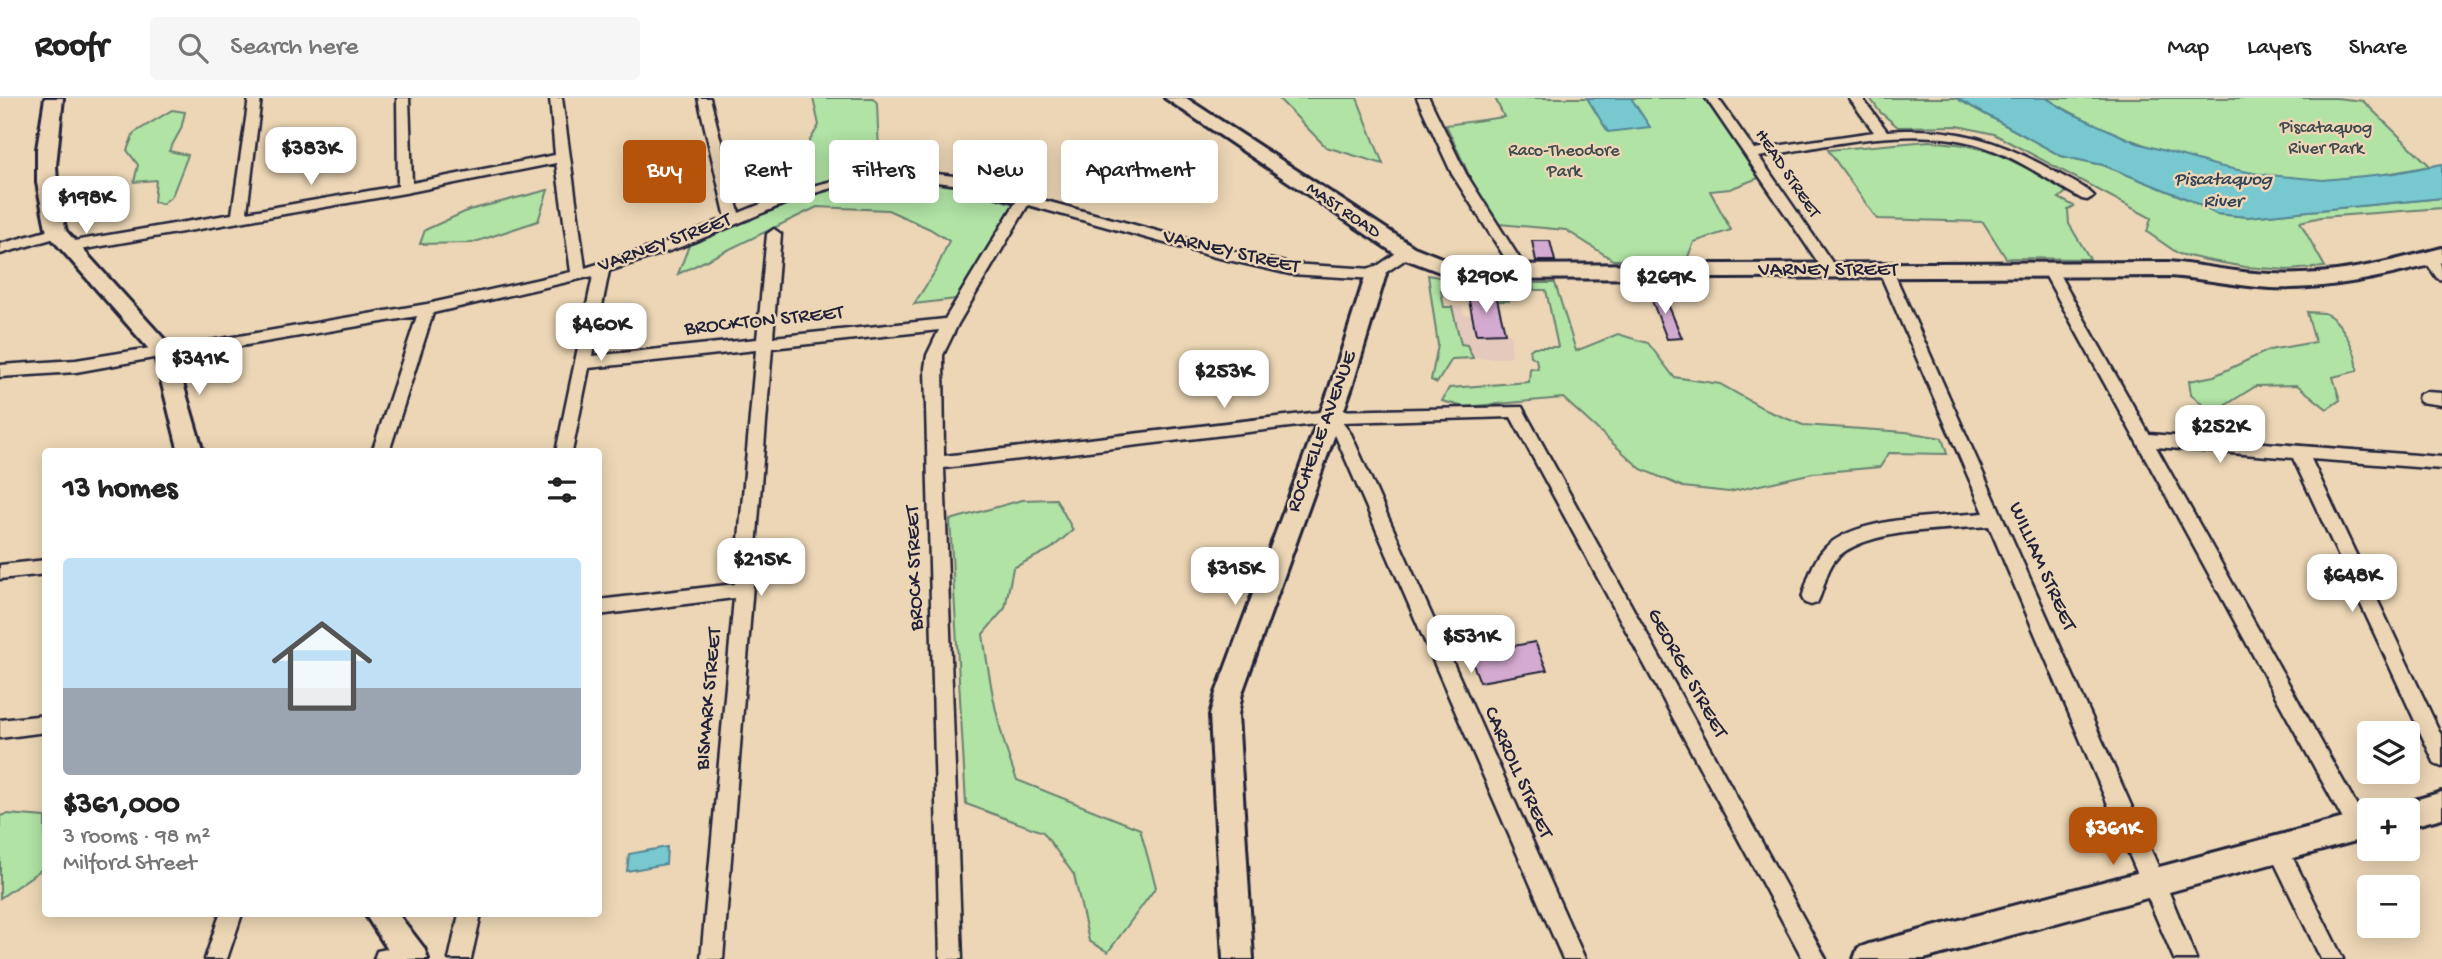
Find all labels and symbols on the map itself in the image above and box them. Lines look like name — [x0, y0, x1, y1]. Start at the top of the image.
park label: Piscataquog River Park — [2279, 118, 2372, 160]
street label: HEAD STREET — [1750, 126, 1825, 223]
pin: $383K — [262, 127, 360, 187]
park label: Raco-Theodore Park — [1508, 141, 1620, 183]
water label: Piscataquog River — [2174, 169, 2273, 214]
pin: $198K — [37, 176, 135, 236]
street label: MAST ROAD — [1302, 178, 1384, 244]
street label: VARNEY STREET — [594, 208, 736, 280]
street label: VARNEY STREET — [1159, 225, 1303, 281]
pin: $290K — [1437, 256, 1535, 315]
pin: $269K — [1616, 256, 1714, 316]
street label: VARNEY STREET — [1757, 259, 1899, 284]
street label: BROCKTON STREET — [682, 301, 846, 343]
pin: $460K — [552, 303, 650, 363]
pin: $341K — [150, 338, 248, 397]
street label: ROCHELLE AVENUE — [1282, 347, 1364, 516]
pin: $253K — [1175, 350, 1273, 410]
pin: $252K — [2171, 406, 2269, 465]
street label: WILLIAM STREET — [2001, 499, 2081, 636]
street label: BROCK STREET — [901, 504, 931, 632]
pin: $215K — [712, 538, 810, 598]
pin: $315K — [1186, 547, 1284, 607]
pin: $648K — [2303, 554, 2401, 614]
street label: GEORGE STREET — [1640, 605, 1732, 744]
pin: $531K — [1422, 616, 1520, 675]
street label: BISMARK STREET — [691, 626, 729, 772]
street label: CARROLL STREET — [1477, 703, 1558, 844]
pin: $361K — [2064, 808, 2162, 867]

